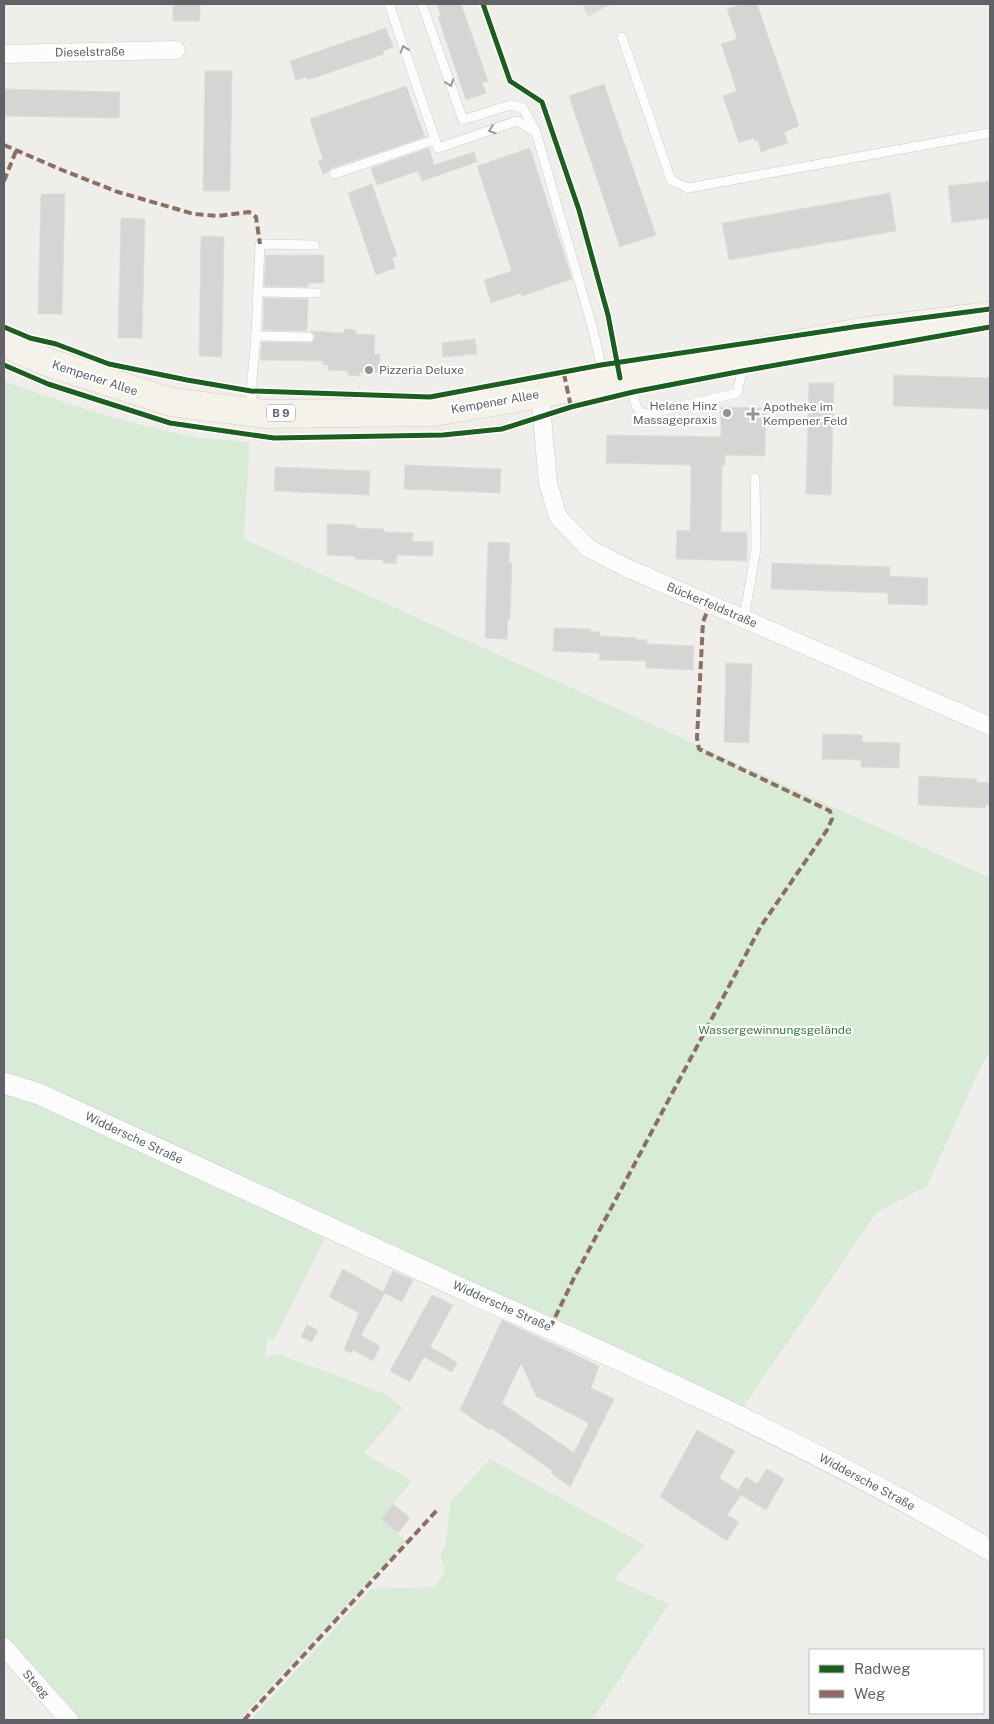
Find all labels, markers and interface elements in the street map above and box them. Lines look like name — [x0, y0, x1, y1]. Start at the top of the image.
street label: Dieselstraße — [55, 44, 125, 60]
one-way arrow — [400, 45, 410, 53]
one-way arrow — [444, 78, 454, 86]
one-way arrow — [488, 124, 497, 134]
street label: Kempener Allee — [50, 358, 140, 399]
place label: Pizzeria Deluxe — [379, 363, 464, 377]
marker: Pizzeria Deluxe — [363, 364, 375, 376]
street label: Kempener Allee — [450, 387, 540, 417]
place label: Helene Hinz Massagepraxis — [633, 399, 717, 427]
place label: Apotheke im Kempener Feld — [763, 400, 848, 428]
road number: B 9 — [267, 404, 295, 422]
marker: Helene Hinz Massagepraxis — [721, 407, 733, 419]
marker: Apotheke im Kempener Feld — [747, 408, 759, 420]
street label: Bückerfeldstraße — [665, 580, 760, 630]
park label: Wassergewinnungsgelände — [698, 1023, 852, 1037]
street label: Widdersche Straße — [83, 1109, 185, 1167]
street label: Widdersche Straße — [450, 1278, 554, 1334]
street label: Widdersche Straße — [817, 1451, 918, 1513]
legend — [809, 1649, 984, 1714]
text: Radweg — [854, 1660, 911, 1677]
street label: Steeg — [20, 1667, 52, 1701]
text: Weg — [854, 1685, 885, 1702]

